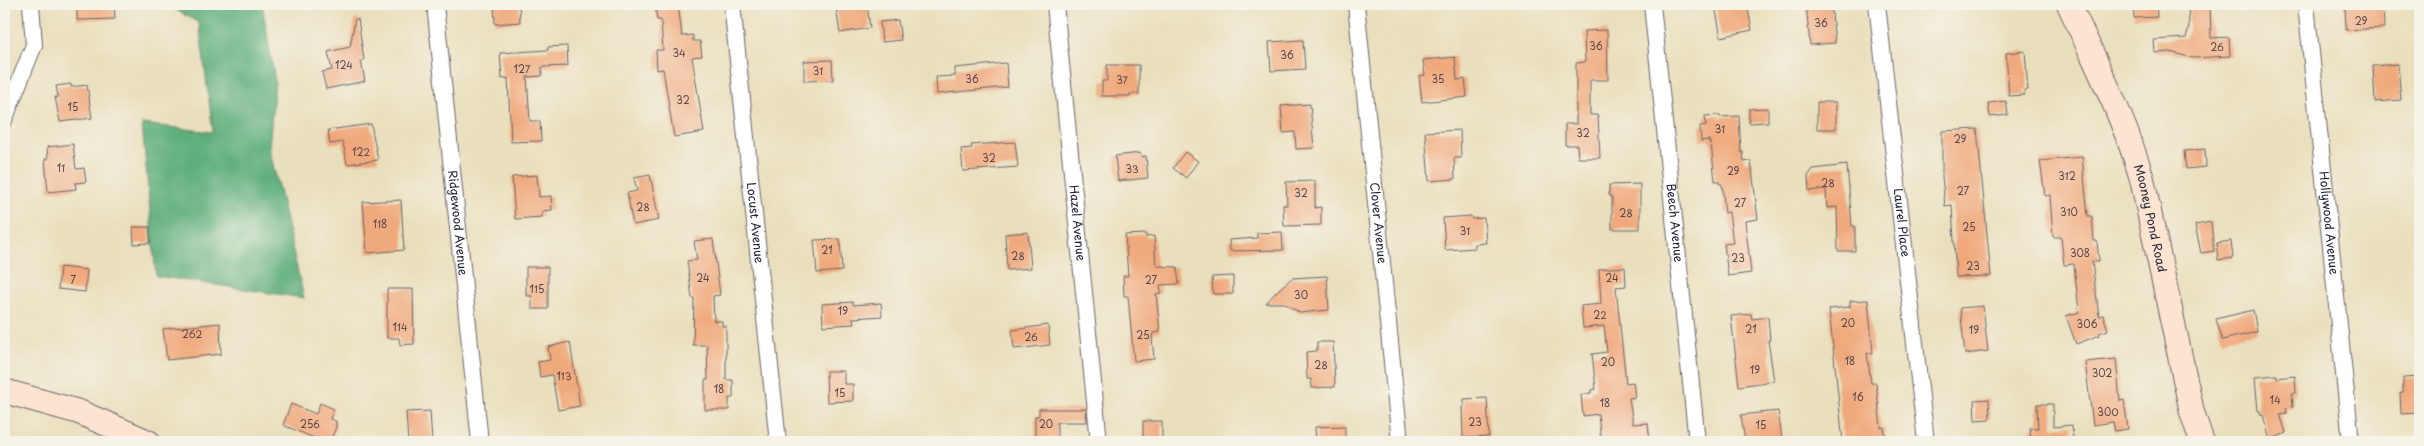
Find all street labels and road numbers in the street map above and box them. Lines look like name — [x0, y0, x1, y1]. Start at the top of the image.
street label: Mooney Pond Road — [2130, 162, 2172, 274]
street label: Ridgewood Avenue — [444, 169, 473, 277]
street label: Hollywood Avenue — [2315, 170, 2344, 276]
street label: Locust Avenue — [743, 181, 769, 264]
street label: Clover Avenue — [1366, 181, 1392, 265]
street label: Beech Avenue — [1662, 183, 1689, 263]
street label: Hazel Avenue — [1065, 184, 1091, 262]
street label: Laurel Place — [1890, 187, 1915, 258]

